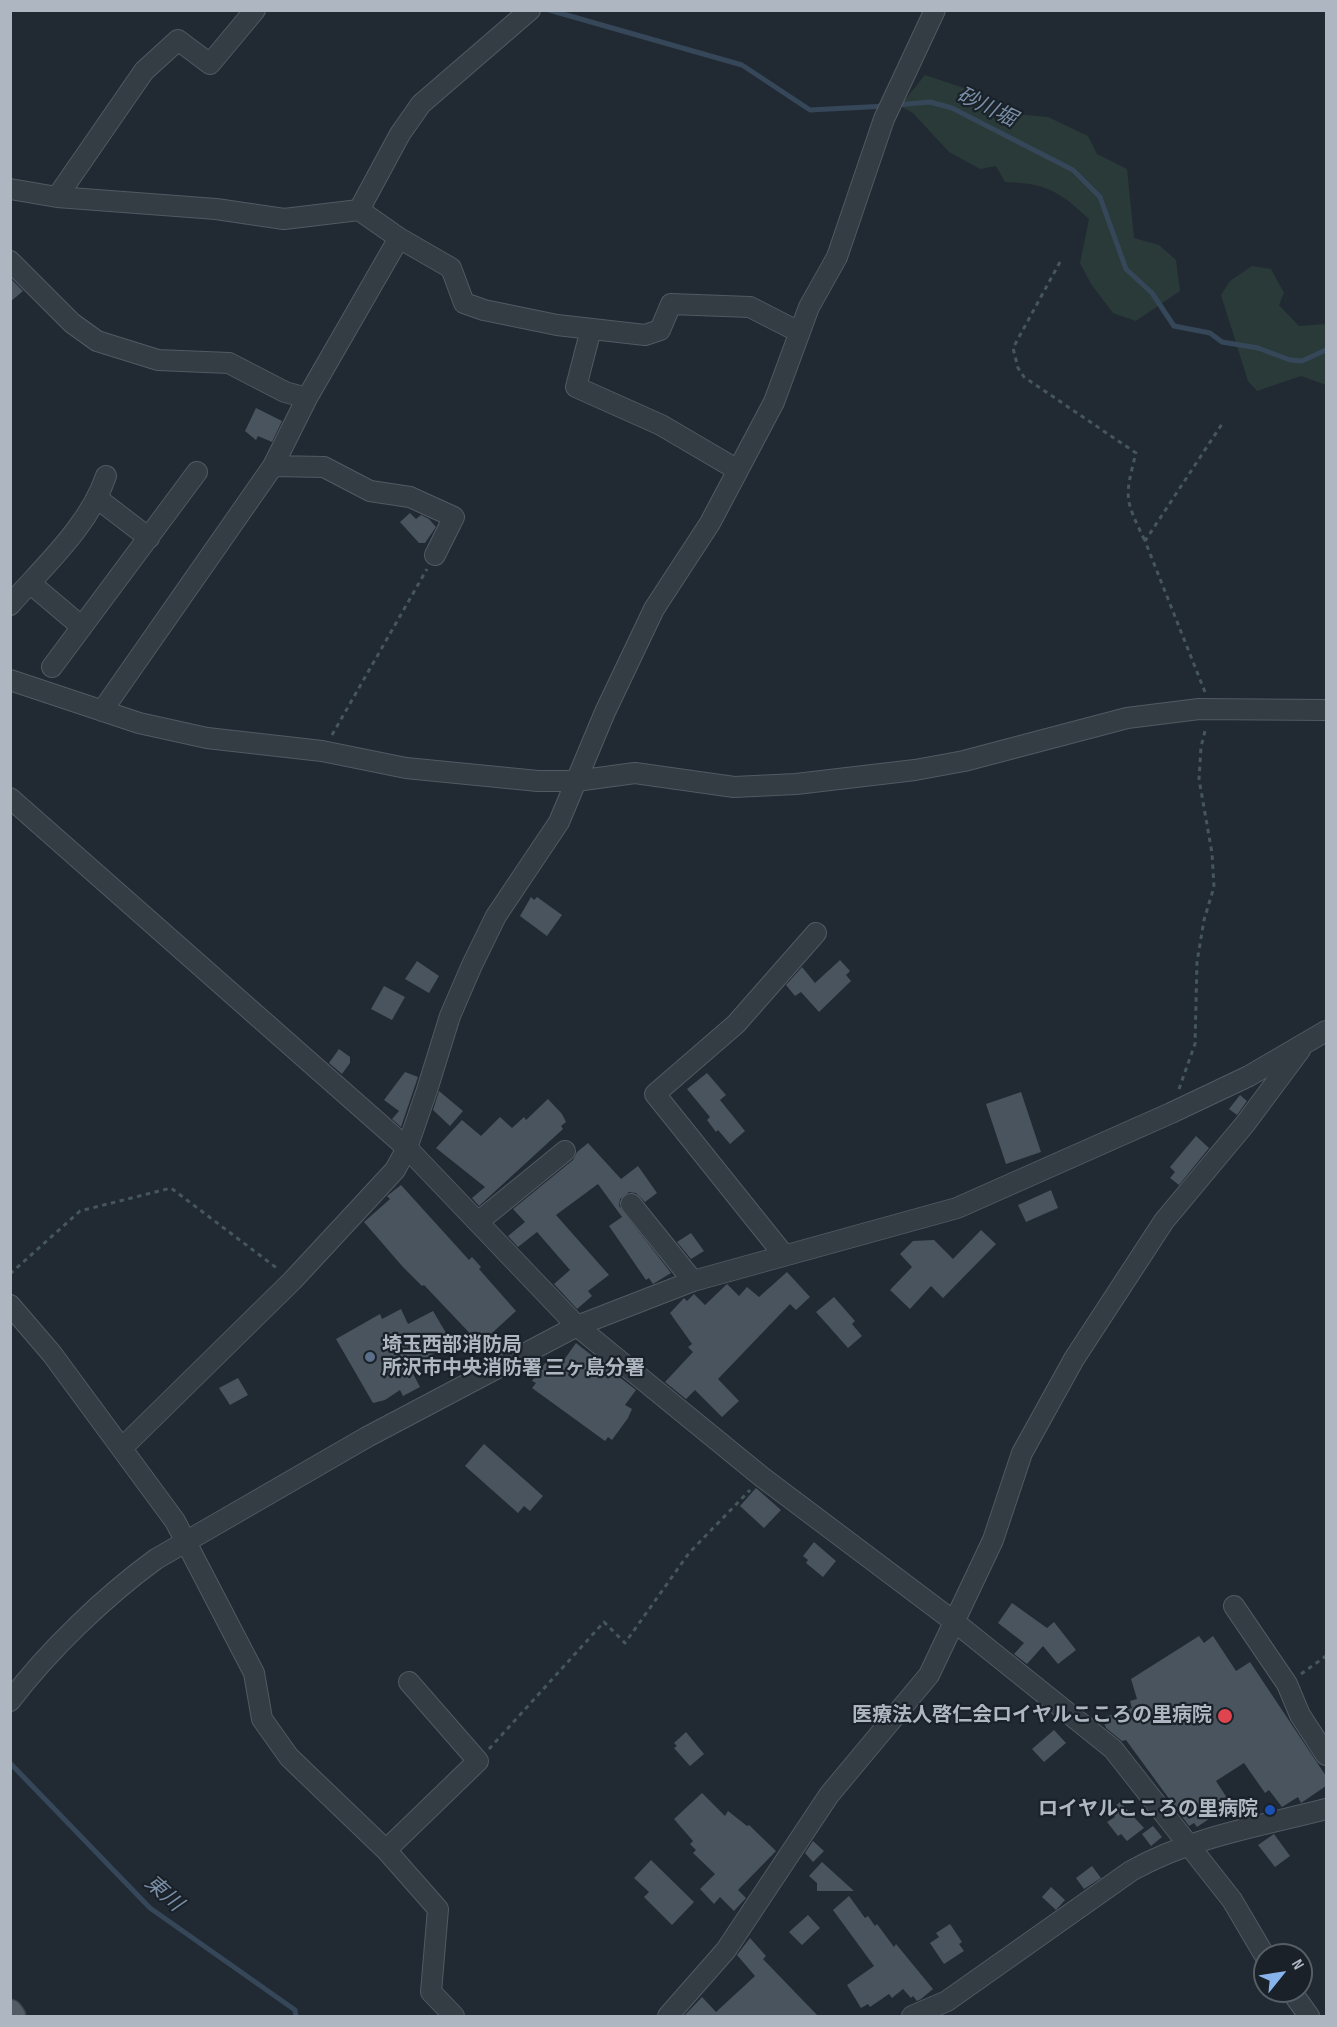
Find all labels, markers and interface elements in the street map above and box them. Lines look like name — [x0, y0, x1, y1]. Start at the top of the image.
water label: 砂川堀 — [952, 83, 1020, 133]
place label: 埼玉西部消防局 所沢市中央消防署 三ヶ島分署 — [382, 1334, 645, 1381]
marker: 埼玉西部消防局 所沢市中央消防署 三ヶ島分署 — [363, 1350, 377, 1364]
place label: 医療法人啓仁会ロイヤルこころの里病院 — [852, 1704, 1212, 1728]
marker: 医療法人啓仁会ロイヤルこころの里病院 — [1216, 1707, 1234, 1725]
place label: ロイヤルこころの里病院 — [1038, 1798, 1258, 1822]
marker: ロイヤルこころの里病院 — [1263, 1803, 1277, 1817]
water label: 東川 — [139, 1871, 187, 1917]
north arrow — [1253, 1943, 1313, 2003]
text: N — [1287, 1956, 1308, 1973]

